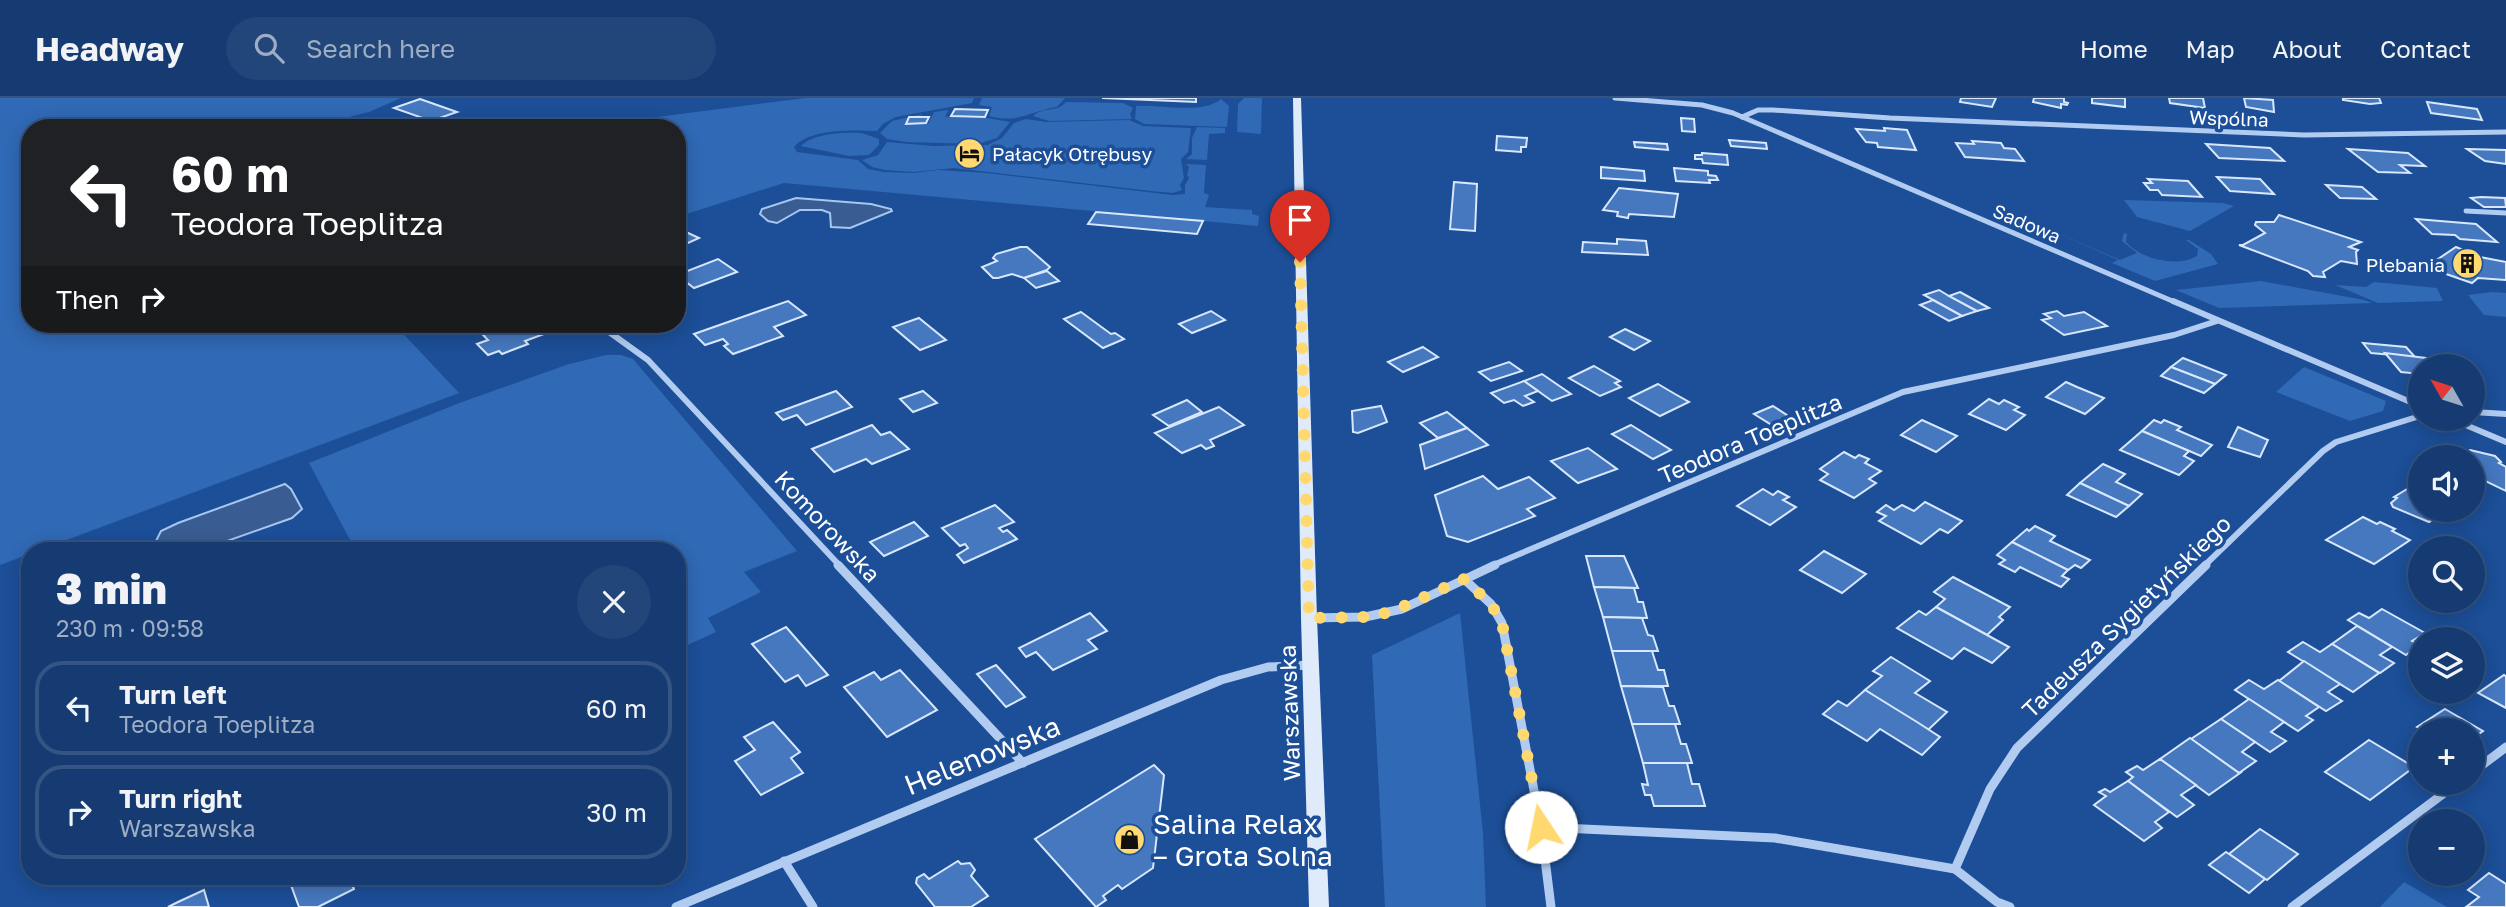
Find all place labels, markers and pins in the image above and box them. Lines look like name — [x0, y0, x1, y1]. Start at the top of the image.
hotel icon: Pałacyk Otrębusy — [952, 136, 986, 170]
place label: Pałacyk Otrębusy — [992, 142, 1152, 165]
pin — [1270, 190, 1330, 262]
building icon: Plebania — [2451, 247, 2485, 281]
place label: Plebania — [2366, 253, 2445, 276]
place label: Salina Relax – Grota Solna — [1153, 807, 1333, 872]
shop icon: Salina Relax – Grota Solna — [1113, 822, 1147, 856]

